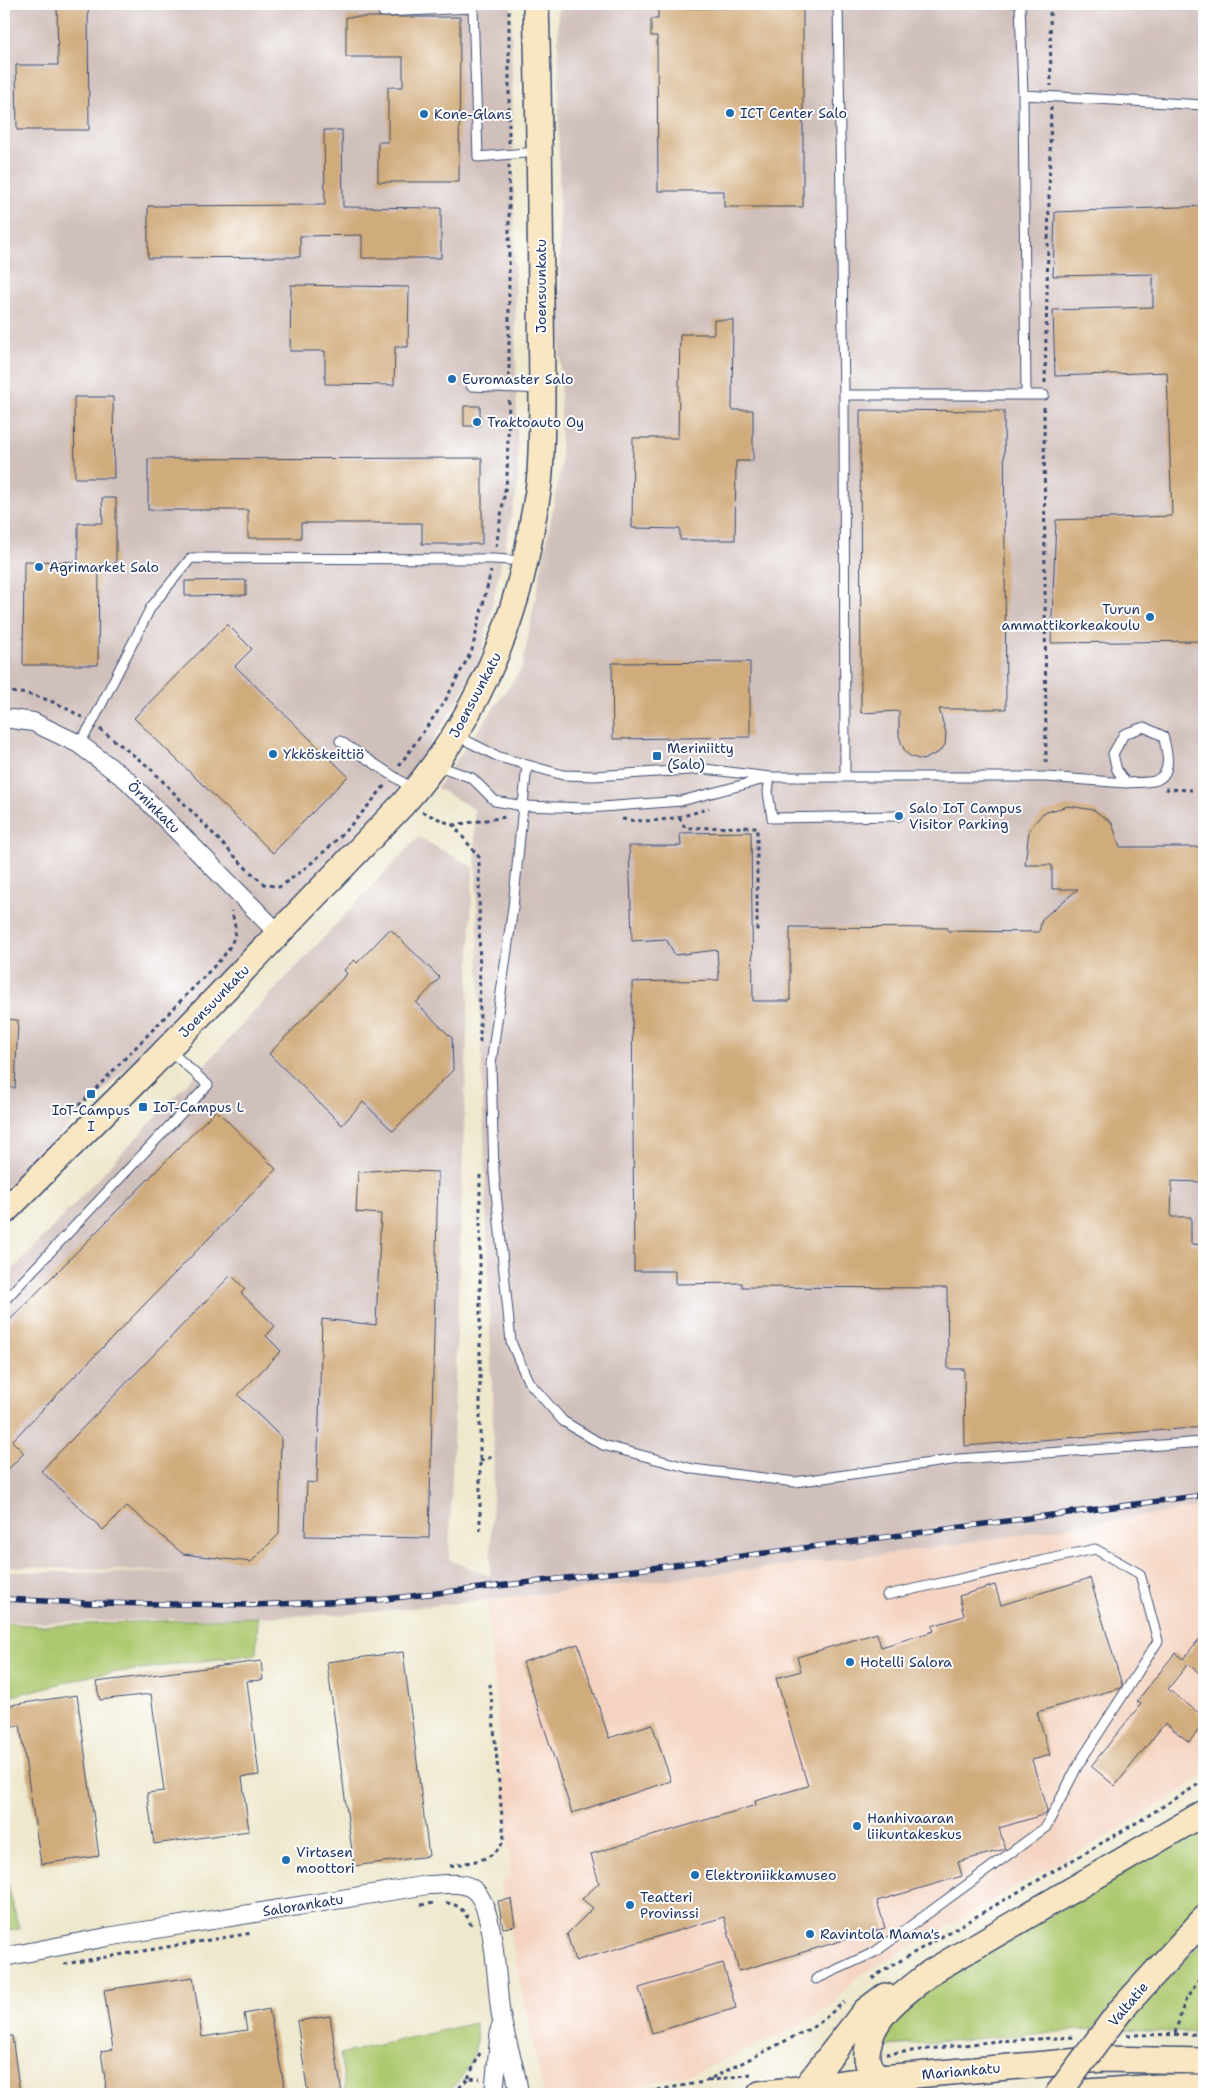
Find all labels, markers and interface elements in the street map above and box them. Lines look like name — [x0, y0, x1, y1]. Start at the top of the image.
place label: ICT Center Salo — [740, 104, 847, 122]
place label: Kone-Glans — [434, 105, 512, 123]
marker: ICT Center Salo — [724, 107, 736, 119]
marker: Kone-Glans — [418, 108, 430, 120]
street label: Joensuunkatu — [532, 239, 550, 333]
place label: Euromaster Salo — [462, 370, 573, 388]
marker: Euromaster Salo — [446, 373, 458, 385]
place label: Traktoauto Oy — [487, 413, 584, 431]
marker: Traktoauto Oy — [471, 416, 483, 428]
place label: Agrimarket Salo — [49, 558, 159, 576]
marker: Agrimarket Salo — [33, 561, 45, 573]
place label: Turun ammattikorkeakoulu — [1001, 600, 1140, 634]
marker: Turun ammattikorkeakoulu — [1144, 611, 1156, 623]
street label: Joensuunkatu — [445, 649, 505, 741]
place label: Meriniitty (Salo) — [667, 739, 734, 773]
place label: Ykköskeittiö — [283, 745, 364, 763]
marker: Ykköskeittiö — [267, 748, 279, 760]
marker: Meriniitty (Salo) — [651, 750, 663, 762]
street label: Örninkatu — [124, 777, 184, 837]
place label: Salo IoT Campus Visitor Parking — [909, 799, 1022, 833]
marker: Salo IoT Campus Visitor Parking — [893, 810, 905, 822]
street label: Joensuunkatu — [175, 961, 253, 1041]
marker: IoT-Campus I — [85, 1088, 97, 1100]
place label: IoT-Campus L — [153, 1098, 244, 1116]
place label: IoT-Campus I — [52, 1101, 130, 1135]
marker: IoT-Campus L — [137, 1101, 149, 1113]
place label: Hotelli Salora — [860, 1653, 952, 1671]
marker: Hotelli Salora — [844, 1656, 856, 1668]
place label: Hanhivaaran liikuntakeskus — [867, 1809, 962, 1843]
marker: Hanhivaaran liikuntakeskus — [851, 1820, 863, 1832]
place label: Virtasen moottori — [296, 1843, 355, 1877]
marker: Virtasen moottori — [280, 1854, 292, 1866]
place label: Elektroniikkamuseo — [705, 1866, 836, 1884]
marker: Elektroniikkamuseo — [689, 1869, 701, 1881]
place label: Teatteri Provinssi — [640, 1888, 699, 1922]
street label: Salorankatu — [261, 1890, 345, 1920]
marker: Teatteri Provinssi — [624, 1899, 636, 1911]
place label: Ravintola Mama's — [820, 1925, 940, 1943]
marker: Ravintola Mama's — [804, 1928, 816, 1940]
street label: Valtatie — [1104, 1978, 1152, 2030]
street label: Mariankatu — [921, 2059, 1001, 2083]

